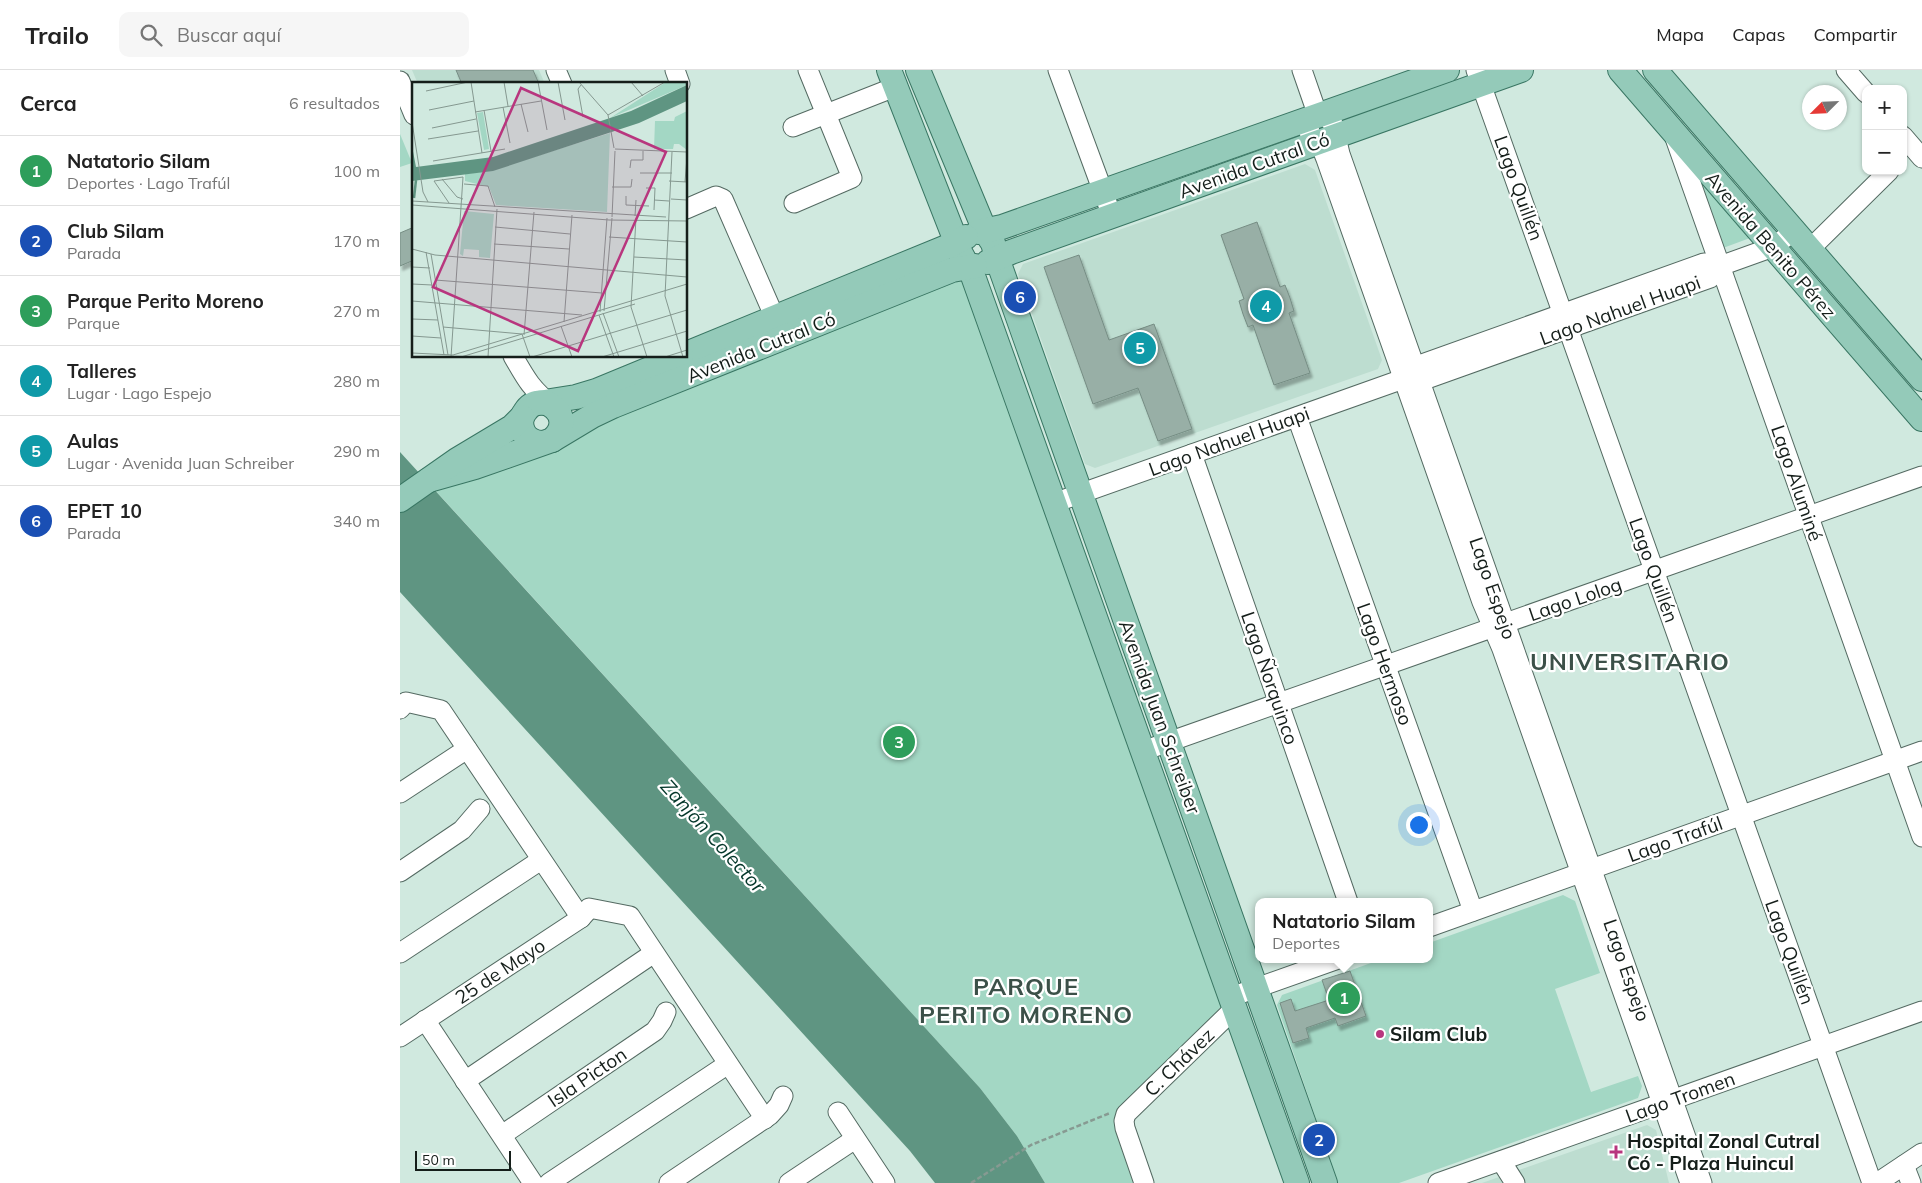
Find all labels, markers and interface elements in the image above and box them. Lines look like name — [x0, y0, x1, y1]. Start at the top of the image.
search box — [119, 12, 469, 57]
text: Trailo — [25, 20, 89, 50]
icon: search — [137, 21, 165, 49]
text: Buscar aquí — [177, 23, 281, 47]
text: Mapa — [1656, 23, 1704, 46]
text: Capas — [1732, 23, 1786, 46]
text: Compartir — [1814, 23, 1897, 46]
inset map — [412, 82, 688, 358]
north arrow — [1802, 85, 1847, 130]
map controls — [1862, 85, 1907, 175]
button: + — [1862, 85, 1907, 130]
text: Cerca — [20, 90, 77, 116]
text: 6 resultados — [289, 93, 380, 113]
street label: Avenida Cutral Có — [1175, 127, 1333, 203]
button: − — [1862, 130, 1907, 175]
street label: Lago Quillén — [1489, 132, 1549, 244]
text: Natatorio Silam — [67, 149, 210, 173]
text: 1 — [31, 161, 41, 181]
text: 100 m — [333, 161, 380, 181]
street label: Avenida Benito Pérez — [1700, 166, 1842, 324]
text: Deportes · Lago Trafúl — [67, 173, 230, 193]
text: Club Silam — [67, 219, 164, 243]
text: 2 — [31, 231, 41, 251]
text: 170 m — [333, 231, 380, 251]
text: Parada — [67, 243, 121, 263]
street label: Lago Nahuel Huapi — [1536, 270, 1704, 350]
pin: 6 — [1004, 278, 1036, 316]
pin: 4 — [1250, 287, 1282, 325]
text: Parque Perito Moreno — [67, 289, 264, 313]
text: 3 — [31, 301, 41, 321]
text: 270 m — [333, 301, 380, 321]
street label: Avenida Cutral Có — [683, 306, 839, 388]
text: Parque — [67, 313, 120, 333]
pin: 5 — [1124, 329, 1156, 367]
text: Talleres — [67, 359, 137, 383]
text: 4 — [31, 371, 41, 391]
text: 280 m — [333, 371, 380, 391]
text: Lugar · Lago Espejo — [67, 383, 212, 403]
street label: Lago Nahuel Huapi — [1145, 401, 1313, 481]
street label: Lago Aluminé — [1766, 422, 1828, 544]
text: Aulas — [67, 429, 119, 453]
text: 5 — [31, 441, 41, 461]
text: 290 m — [333, 441, 380, 461]
text: Lugar · Avenida Juan Schreiber — [67, 453, 294, 473]
text: EPET 10 — [67, 499, 142, 523]
text: 6 — [31, 511, 41, 531]
text: 340 m — [333, 511, 380, 531]
street label: Lago Quillén — [1624, 514, 1684, 626]
text: Parada — [67, 523, 121, 543]
street label: Lago Espejo — [1464, 534, 1522, 642]
street label: Lago Lolog — [1525, 572, 1625, 626]
street label: Lago Hermoso — [1352, 599, 1418, 729]
street label: Lago Ñorquinco — [1236, 608, 1304, 748]
street label: Avenida Juan Schreiber — [1114, 617, 1206, 817]
district label: UNIVERSITARIO — [1530, 646, 1730, 676]
pin: 3 — [883, 723, 915, 761]
water label: Zanjón Colector — [656, 774, 771, 898]
street label: Lago Trafúl — [1624, 811, 1726, 867]
your location — [1406, 812, 1432, 838]
street label: Lago Quillén — [1760, 896, 1820, 1008]
popup — [1255, 898, 1433, 963]
text: Natatorio Silam — [1272, 909, 1416, 933]
street label: Lago Espejo — [1598, 916, 1656, 1024]
street label: 25 de Mayo — [450, 933, 550, 1009]
text: Deportes — [1272, 933, 1340, 953]
district label: PARQUE PERITO MORENO — [919, 971, 1133, 1029]
pin: 1 — [1328, 979, 1360, 1017]
place label: Silam Club — [1390, 1022, 1488, 1046]
street label: C. Chávez — [1139, 1023, 1219, 1101]
marker: Silam Club — [1374, 1028, 1386, 1040]
street label: Isla Picton — [543, 1042, 631, 1112]
street label: Lago Tromen — [1622, 1066, 1738, 1128]
pin: 2 — [1303, 1121, 1335, 1159]
place label: Hospital Zonal Cutral Có - Plaza Huincul — [1627, 1129, 1820, 1175]
marker: Hospital Zonal Cutral Có - Plaza Huincul — [1609, 1145, 1623, 1159]
scale bar — [415, 1148, 511, 1171]
text: 50 m — [422, 1151, 455, 1169]

